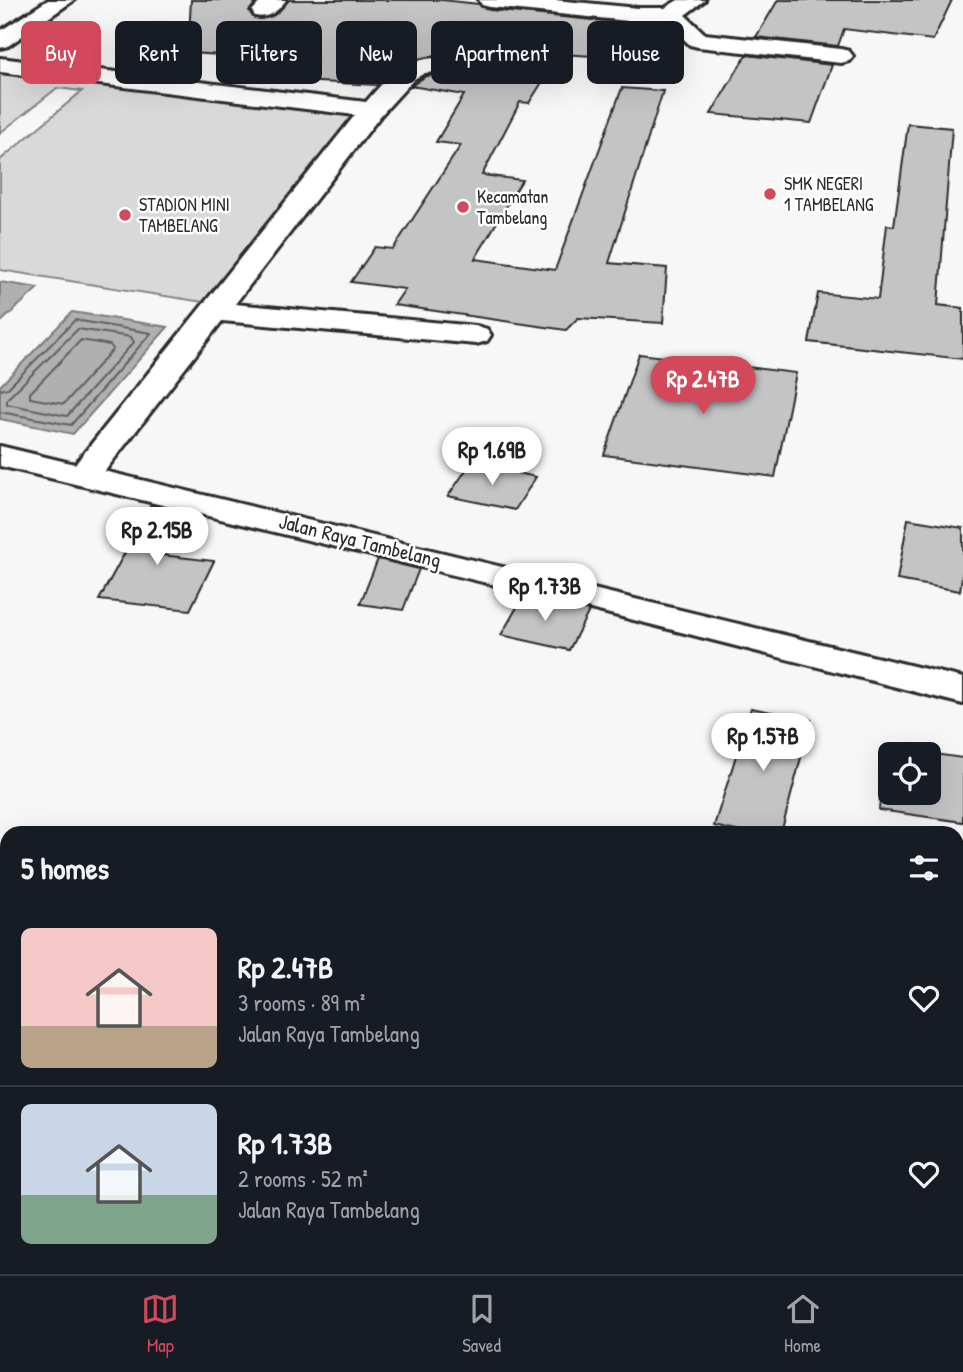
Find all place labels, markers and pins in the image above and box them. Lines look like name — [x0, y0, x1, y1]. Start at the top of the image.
place label: SMK NEGERI 1 TAMBELANG — [784, 171, 874, 217]
place label: Kecamatan Tambelang — [477, 184, 548, 230]
marker: SMK NEGERI 1 TAMBELANG — [762, 186, 778, 202]
place label: STADION MINI TAMBELANG — [139, 192, 230, 238]
marker: Kecamatan Tambelang — [455, 199, 471, 215]
marker: STADION MINI TAMBELANG — [117, 207, 133, 223]
pin: Rp 2.47B — [631, 356, 775, 416]
pin: Rp 1.69B — [420, 428, 564, 487]
pin: Rp 2.15B — [85, 508, 229, 567]
pin: Rp 1.73B — [473, 564, 617, 623]
pin: Rp 1.57B — [691, 714, 835, 773]

